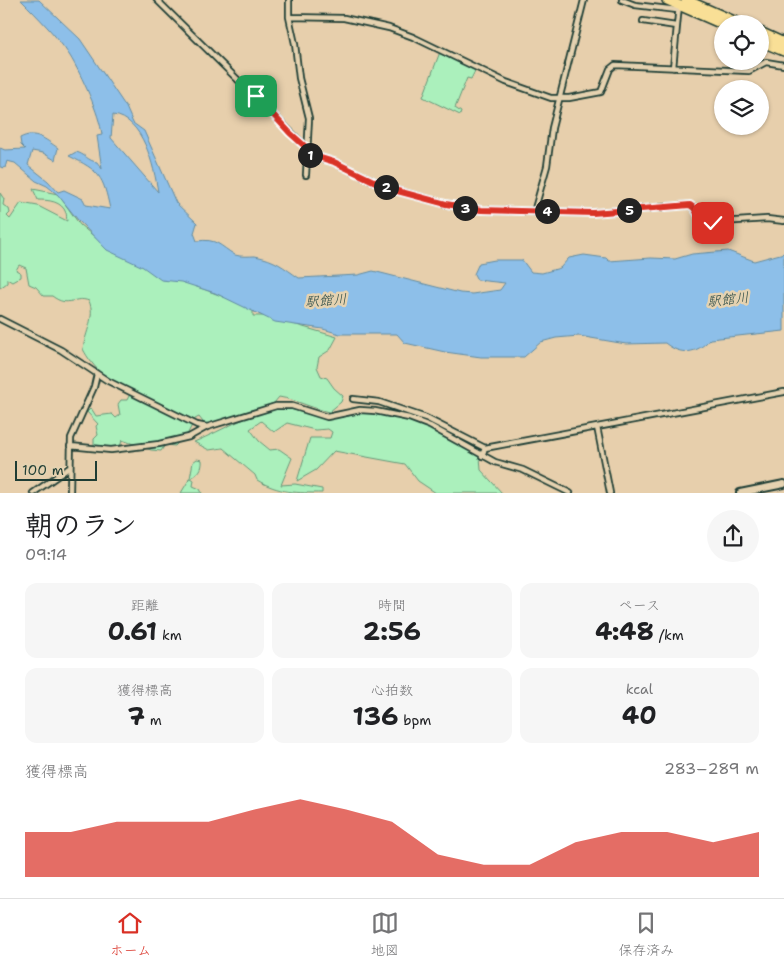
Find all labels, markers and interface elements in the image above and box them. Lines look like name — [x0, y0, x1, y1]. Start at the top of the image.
map controls — [714, 15, 769, 135]
button: locate — [714, 15, 769, 70]
pin — [235, 75, 277, 117]
button: layers — [714, 80, 769, 135]
icon: arrive — [242, 82, 270, 110]
pin: 1 — [298, 142, 322, 168]
text: 1 — [307, 146, 314, 164]
pin: 2 — [374, 174, 398, 200]
text: 2 — [382, 178, 391, 196]
pin: 3 — [452, 196, 478, 220]
pin: 4 — [534, 198, 560, 224]
pin: 5 — [616, 198, 642, 222]
text: 3 — [461, 199, 470, 217]
text: 5 — [625, 201, 634, 219]
text: 4 — [543, 202, 552, 220]
pin — [692, 202, 734, 244]
icon: check — [699, 209, 727, 237]
water label: 駅館川 — [706, 288, 750, 310]
water label: 駅館川 — [304, 290, 348, 310]
scale bar — [15, 458, 98, 481]
text: 100 m — [22, 461, 64, 479]
text: 朝のラン — [25, 506, 137, 544]
button: share — [707, 510, 759, 562]
text: 09:14 — [25, 544, 67, 565]
text: 距離 — [131, 596, 159, 614]
text: 時間 — [378, 596, 406, 614]
text: ペース — [619, 596, 660, 614]
text: 0.61 — [108, 614, 157, 648]
text: 2:56 — [363, 614, 421, 648]
text: 4:48 — [595, 614, 654, 648]
text: km — [157, 626, 182, 644]
text: /km — [654, 626, 684, 644]
text: kcal — [626, 680, 653, 698]
text: 獲得標高 — [117, 681, 173, 699]
text: 心拍数 — [371, 681, 413, 699]
text: 40 — [622, 698, 657, 732]
text: 7 — [127, 699, 145, 733]
text: 136 — [353, 699, 398, 733]
text: m — [145, 711, 162, 729]
text: bpm — [398, 711, 431, 729]
text: 283–289 m — [664, 758, 759, 779]
text: 獲得標高 — [25, 761, 89, 782]
tab: ホーム — [110, 909, 151, 959]
tab: 地図 — [371, 909, 399, 959]
tab: 保存済み — [618, 909, 674, 959]

